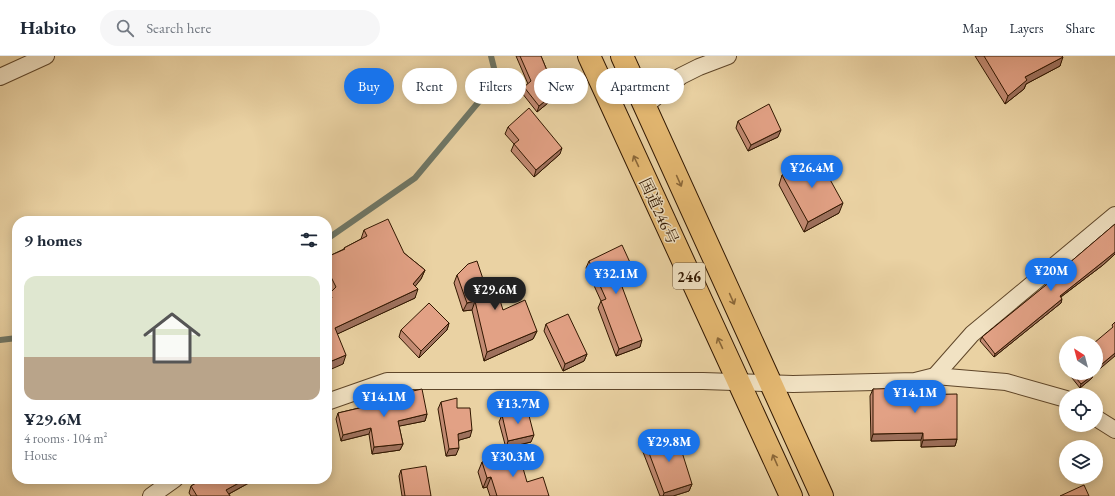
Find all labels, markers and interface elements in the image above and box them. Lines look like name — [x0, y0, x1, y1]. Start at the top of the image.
search box — [100, 10, 380, 46]
text: Habito — [20, 15, 76, 40]
icon: search — [114, 17, 136, 39]
text: Search here — [146, 18, 211, 37]
text: Map — [962, 19, 987, 37]
text: Layers — [1009, 19, 1044, 37]
text: Share — [1066, 19, 1095, 37]
chip: Buy — [344, 68, 394, 104]
chip: Rent — [402, 68, 457, 104]
chip: Filters — [465, 68, 526, 104]
chip: New — [534, 68, 588, 104]
chip: Apartment — [596, 68, 684, 104]
one-way arrow — [632, 155, 639, 167]
pin: ¥26.4M — [779, 155, 845, 189]
text: ¥26.4M — [790, 159, 834, 176]
street label: 国道246号 — [634, 174, 684, 248]
one-way arrow — [675, 174, 683, 186]
text: 9 homes — [24, 229, 82, 251]
icon: filters — [298, 229, 320, 251]
pin: ¥20M — [1027, 258, 1075, 292]
pin: ¥32.1M — [583, 261, 649, 295]
text: ¥20M — [1034, 262, 1068, 279]
road number: 246 — [673, 263, 705, 289]
text: ¥32.1M — [594, 265, 638, 282]
pin: ¥29.6M — [462, 277, 528, 311]
text: ¥29.6M — [473, 281, 517, 298]
one-way arrow — [729, 293, 737, 305]
icon: home — [136, 302, 208, 374]
north arrow — [1059, 336, 1103, 380]
map controls — [1059, 336, 1103, 484]
one-way arrow — [716, 337, 723, 349]
pin: ¥14.1M — [882, 380, 948, 414]
pin: ¥14.1M — [351, 384, 417, 418]
text: ¥14.1M — [893, 384, 937, 401]
text: ¥14.1M — [362, 388, 406, 405]
button: locate — [1059, 388, 1103, 432]
pin: ¥13.7M — [485, 391, 551, 425]
text: ¥13.7M — [496, 395, 540, 412]
text: ¥29.6M — [24, 408, 82, 430]
pin: ¥29.8M — [636, 429, 702, 463]
text: 4 rooms · 104 m² — [24, 430, 108, 447]
text: ¥29.8M — [647, 433, 691, 450]
button: layers — [1059, 440, 1103, 484]
pin: ¥30.3M — [480, 444, 546, 478]
text: House — [24, 447, 57, 464]
text: ¥30.3M — [491, 448, 535, 465]
one-way arrow — [771, 455, 778, 467]

